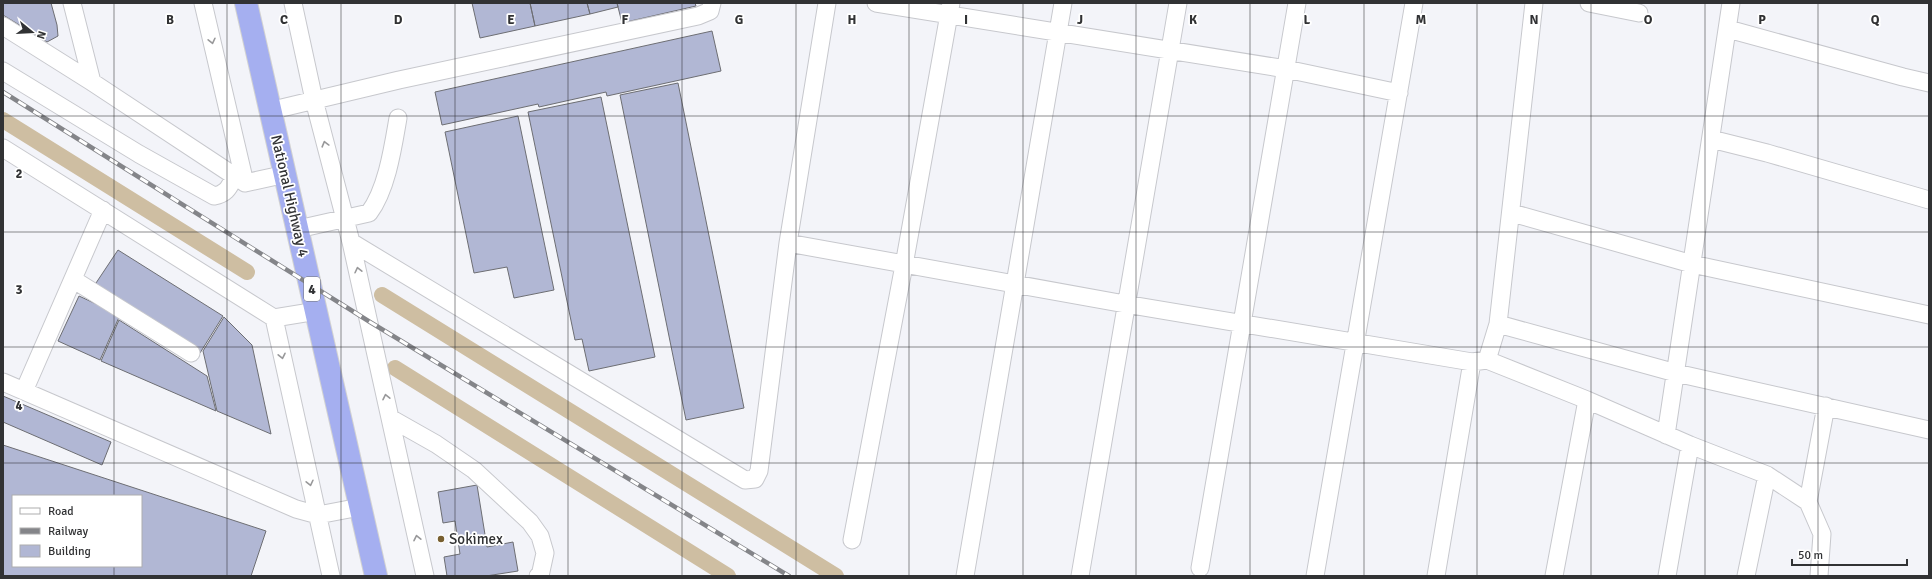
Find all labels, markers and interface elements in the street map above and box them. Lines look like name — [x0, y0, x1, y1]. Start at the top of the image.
north arrow — [12, 12, 52, 52]
text: B — [166, 12, 174, 28]
text: C — [280, 12, 288, 28]
text: D — [394, 12, 403, 28]
text: E — [507, 12, 515, 28]
text: F — [622, 12, 629, 28]
text: G — [735, 12, 743, 28]
text: H — [848, 12, 856, 28]
text: I — [964, 12, 968, 28]
text: J — [1077, 12, 1083, 28]
text: K — [1189, 12, 1197, 28]
text: L — [1304, 12, 1311, 28]
text: M — [1416, 12, 1427, 28]
text: N — [1529, 12, 1539, 28]
text: O — [1644, 12, 1653, 28]
text: P — [1758, 12, 1766, 28]
text: Q — [1871, 12, 1880, 28]
text: N — [34, 29, 48, 41]
one-way arrow — [208, 38, 216, 44]
street label: National Highway 4 — [267, 133, 313, 259]
one-way arrow — [321, 141, 330, 148]
text: 2 — [15, 166, 23, 182]
one-way arrow — [354, 267, 362, 274]
road number: 4 — [304, 277, 320, 301]
text: 3 — [15, 282, 23, 298]
one-way arrow — [277, 353, 286, 360]
one-way arrow — [382, 394, 390, 400]
text: 4 — [15, 398, 23, 414]
one-way arrow — [306, 480, 314, 486]
legend — [12, 495, 142, 567]
text: Road — [48, 504, 74, 519]
text: Railway — [48, 524, 88, 539]
place label: Sokimex — [449, 530, 503, 548]
marker: Sokimex — [436, 534, 446, 544]
one-way arrow — [413, 535, 421, 541]
scale bar — [1792, 541, 1907, 567]
text: Building — [48, 544, 91, 559]
text: 50 m — [1798, 548, 1823, 563]

